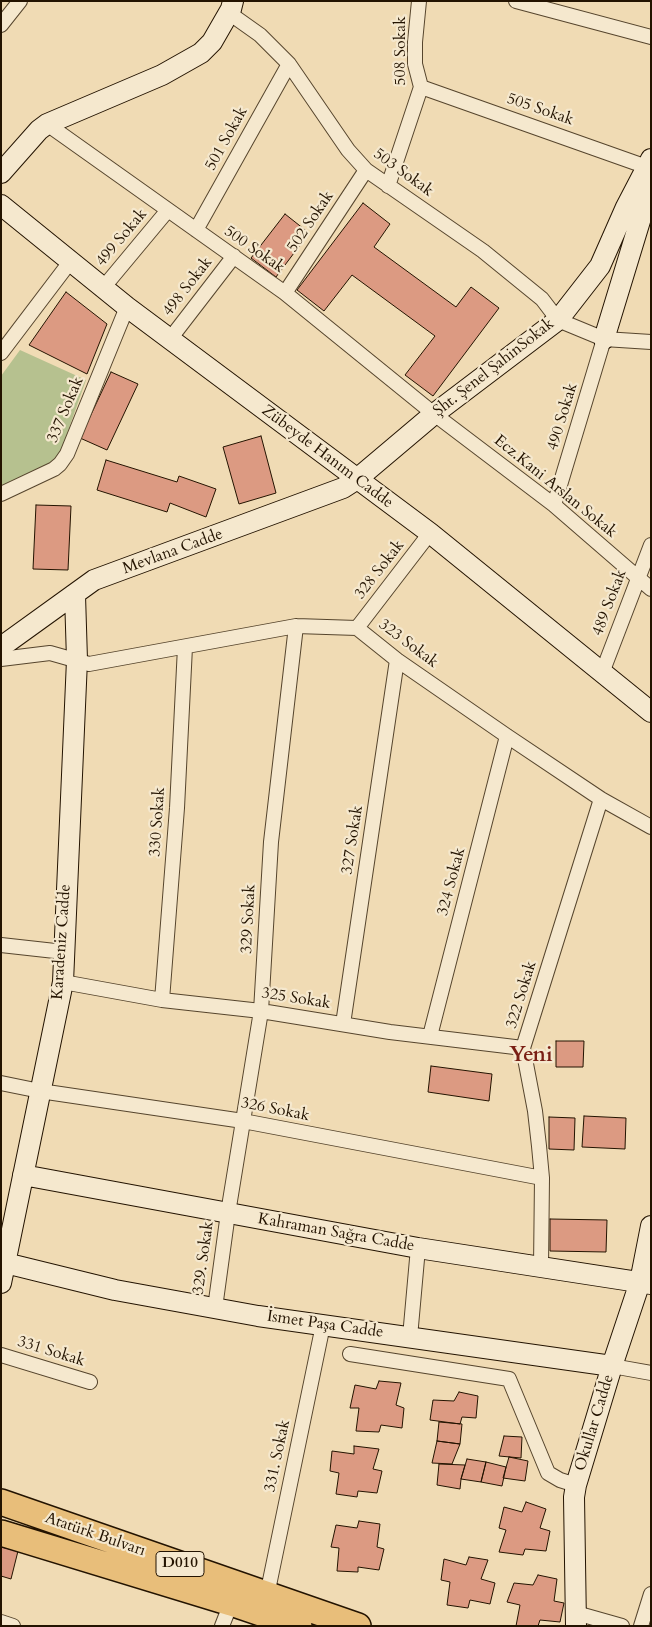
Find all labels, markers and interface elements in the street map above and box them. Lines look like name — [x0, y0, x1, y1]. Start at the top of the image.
street label: 508 Sokak — [391, 16, 411, 86]
street label: 505 Sokak — [504, 90, 576, 130]
street label: 501 Sokak — [202, 104, 252, 174]
street label: 503 Sokak — [369, 145, 437, 201]
street label: 502 Sokak — [284, 188, 338, 256]
street label: 499 Sokak — [92, 205, 152, 271]
street label: 500 Sokak — [220, 222, 288, 278]
street label: 498 Sokak — [159, 254, 217, 320]
street label: Şht. Şenel ŞahinSokak — [430, 315, 558, 421]
street label: 337 Sokak — [44, 374, 88, 446]
street label: 490 Sokak — [544, 381, 582, 453]
street label: Zübeyde Hanım Cadde — [257, 401, 397, 513]
street label: Ecz.Kani Arslan Sokak — [490, 431, 620, 543]
street label: Mevlana Cadde — [120, 525, 226, 579]
street label: 328 Sokak — [351, 537, 409, 603]
street label: 489 Sokak — [589, 567, 631, 639]
street label: 323 Sokak — [374, 615, 442, 673]
street label: 330 Sokak — [146, 787, 170, 857]
street label: 327 Sokak — [338, 804, 368, 876]
street label: 324 Sokak — [434, 846, 470, 918]
street label: Karadeniz Cadde — [48, 884, 76, 1000]
street label: 329 Sokak — [238, 884, 260, 954]
street label: 322 Sokak — [503, 959, 541, 1031]
street label: 325 Sokak — [260, 984, 332, 1014]
district label: Yeni — [509, 1043, 553, 1069]
street label: 326 Sokak — [239, 1094, 311, 1126]
street label: Kahraman Sağra Cadde — [256, 1210, 416, 1256]
street label: 329. Sokak — [189, 1220, 219, 1296]
street label: İsmet Paşa Cadde — [266, 1307, 384, 1343]
street label: 331 Sokak — [15, 1333, 87, 1371]
street label: Okullar Cadde — [571, 1372, 619, 1474]
street label: 331. Sokak — [261, 1418, 295, 1494]
street label: Atatürk Bulvarı — [42, 1509, 148, 1561]
road number: D010 — [156, 1552, 204, 1576]

